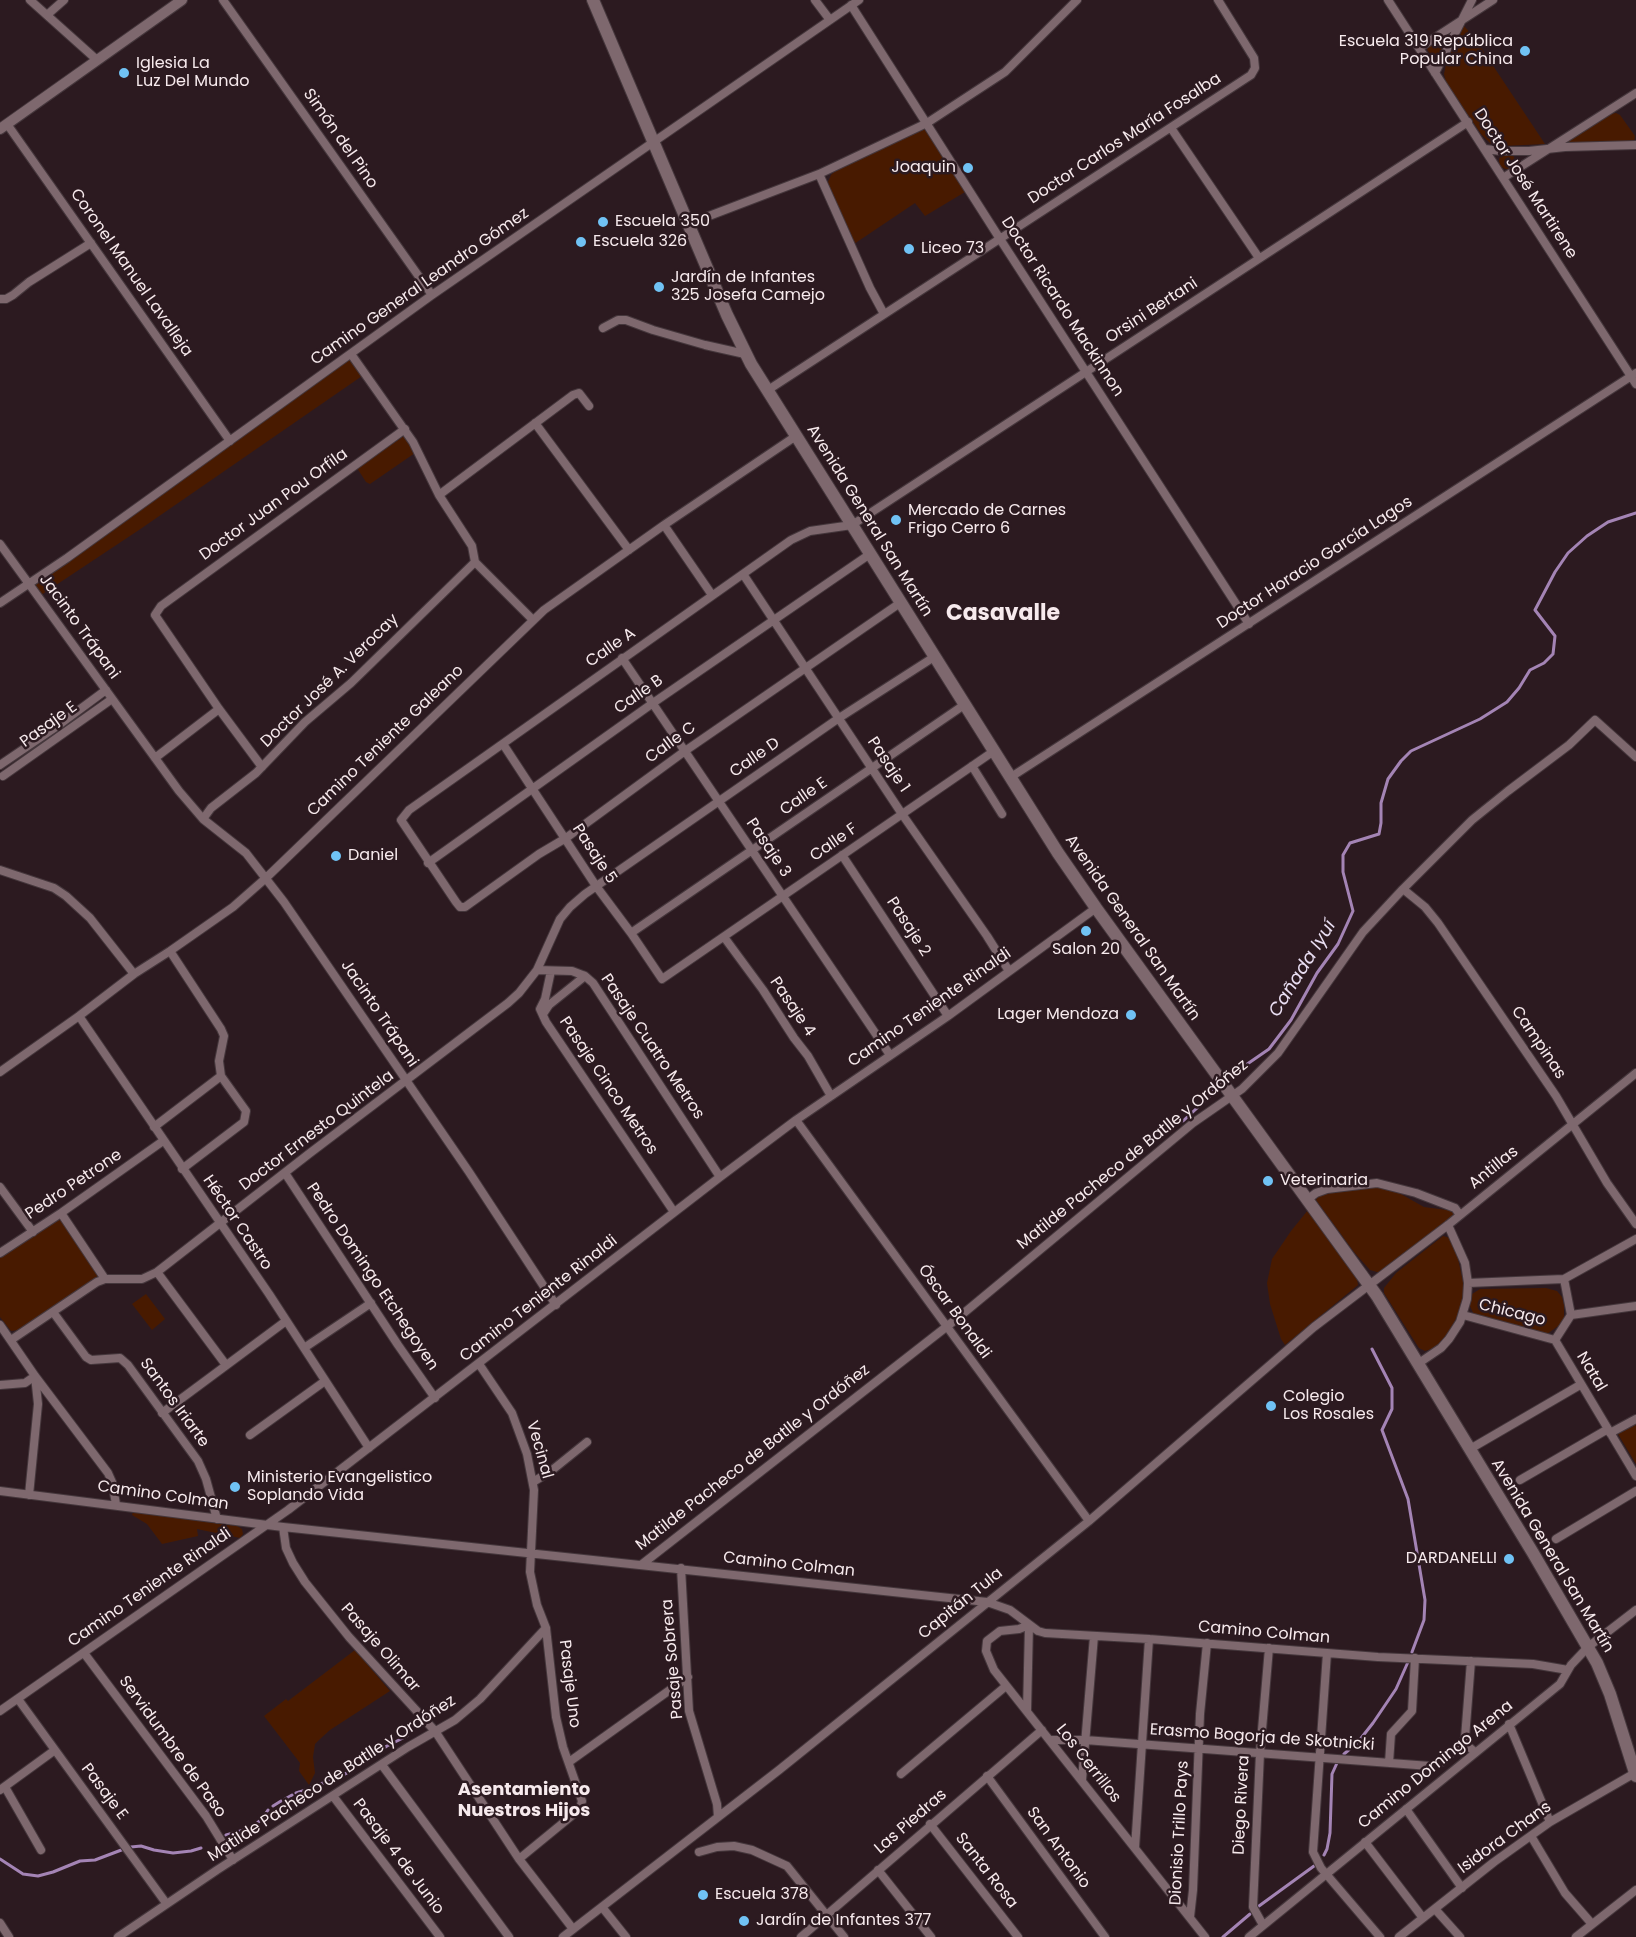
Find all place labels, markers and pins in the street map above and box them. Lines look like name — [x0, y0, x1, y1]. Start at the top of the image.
place label: Escuela 319 República Popular China — [1339, 32, 1513, 70]
marker: Escuela 319 República Popular China — [1518, 44, 1532, 58]
place label: Iglesia La Luz Del Mundo — [136, 54, 249, 92]
marker: Iglesia La Luz Del Mundo — [117, 66, 131, 80]
place label: Joaquin — [891, 158, 956, 178]
marker: Joaquin — [961, 161, 975, 175]
place label: Escuela 350 — [615, 212, 710, 232]
marker: Escuela 350 — [596, 215, 610, 229]
place label: Escuela 326 — [593, 232, 687, 252]
marker: Escuela 326 — [574, 235, 588, 249]
place label: Liceo 73 — [921, 239, 984, 259]
marker: Liceo 73 — [902, 242, 916, 256]
place label: Jardín de Infantes 325 Josefa Camejo — [671, 268, 825, 306]
marker: Jardín de Infantes 325 Josefa Camejo — [652, 280, 666, 294]
place label: Mercado de Carnes Frigo Cerro 6 — [908, 501, 1066, 539]
marker: Mercado de Carnes Frigo Cerro 6 — [889, 513, 903, 527]
place label: Daniel — [348, 846, 398, 866]
marker: Daniel — [329, 849, 343, 863]
marker: Salon 20 — [1079, 924, 1093, 938]
place label: Salon 20 — [1052, 940, 1120, 960]
place label: Lager Mendoza — [997, 1005, 1119, 1025]
marker: Lager Mendoza — [1124, 1008, 1138, 1022]
place label: Veterinaria — [1280, 1171, 1368, 1191]
marker: Veterinaria — [1261, 1174, 1275, 1188]
place label: Colegio Los Rosales — [1283, 1387, 1374, 1425]
marker: Colegio Los Rosales — [1264, 1399, 1278, 1413]
place label: Ministerio Evangelistico Soplando Vida — [247, 1468, 432, 1506]
marker: Ministerio Evangelistico Soplando Vida — [228, 1480, 242, 1494]
place label: DARDANELLI — [1406, 1549, 1497, 1569]
marker: DARDANELLI — [1502, 1552, 1516, 1566]
place label: Escuela 378 — [715, 1885, 809, 1905]
marker: Escuela 378 — [696, 1888, 710, 1902]
place label: Jardín de Infantes 377 — [756, 1911, 931, 1931]
marker: Jardín de Infantes 377 — [737, 1914, 751, 1928]

